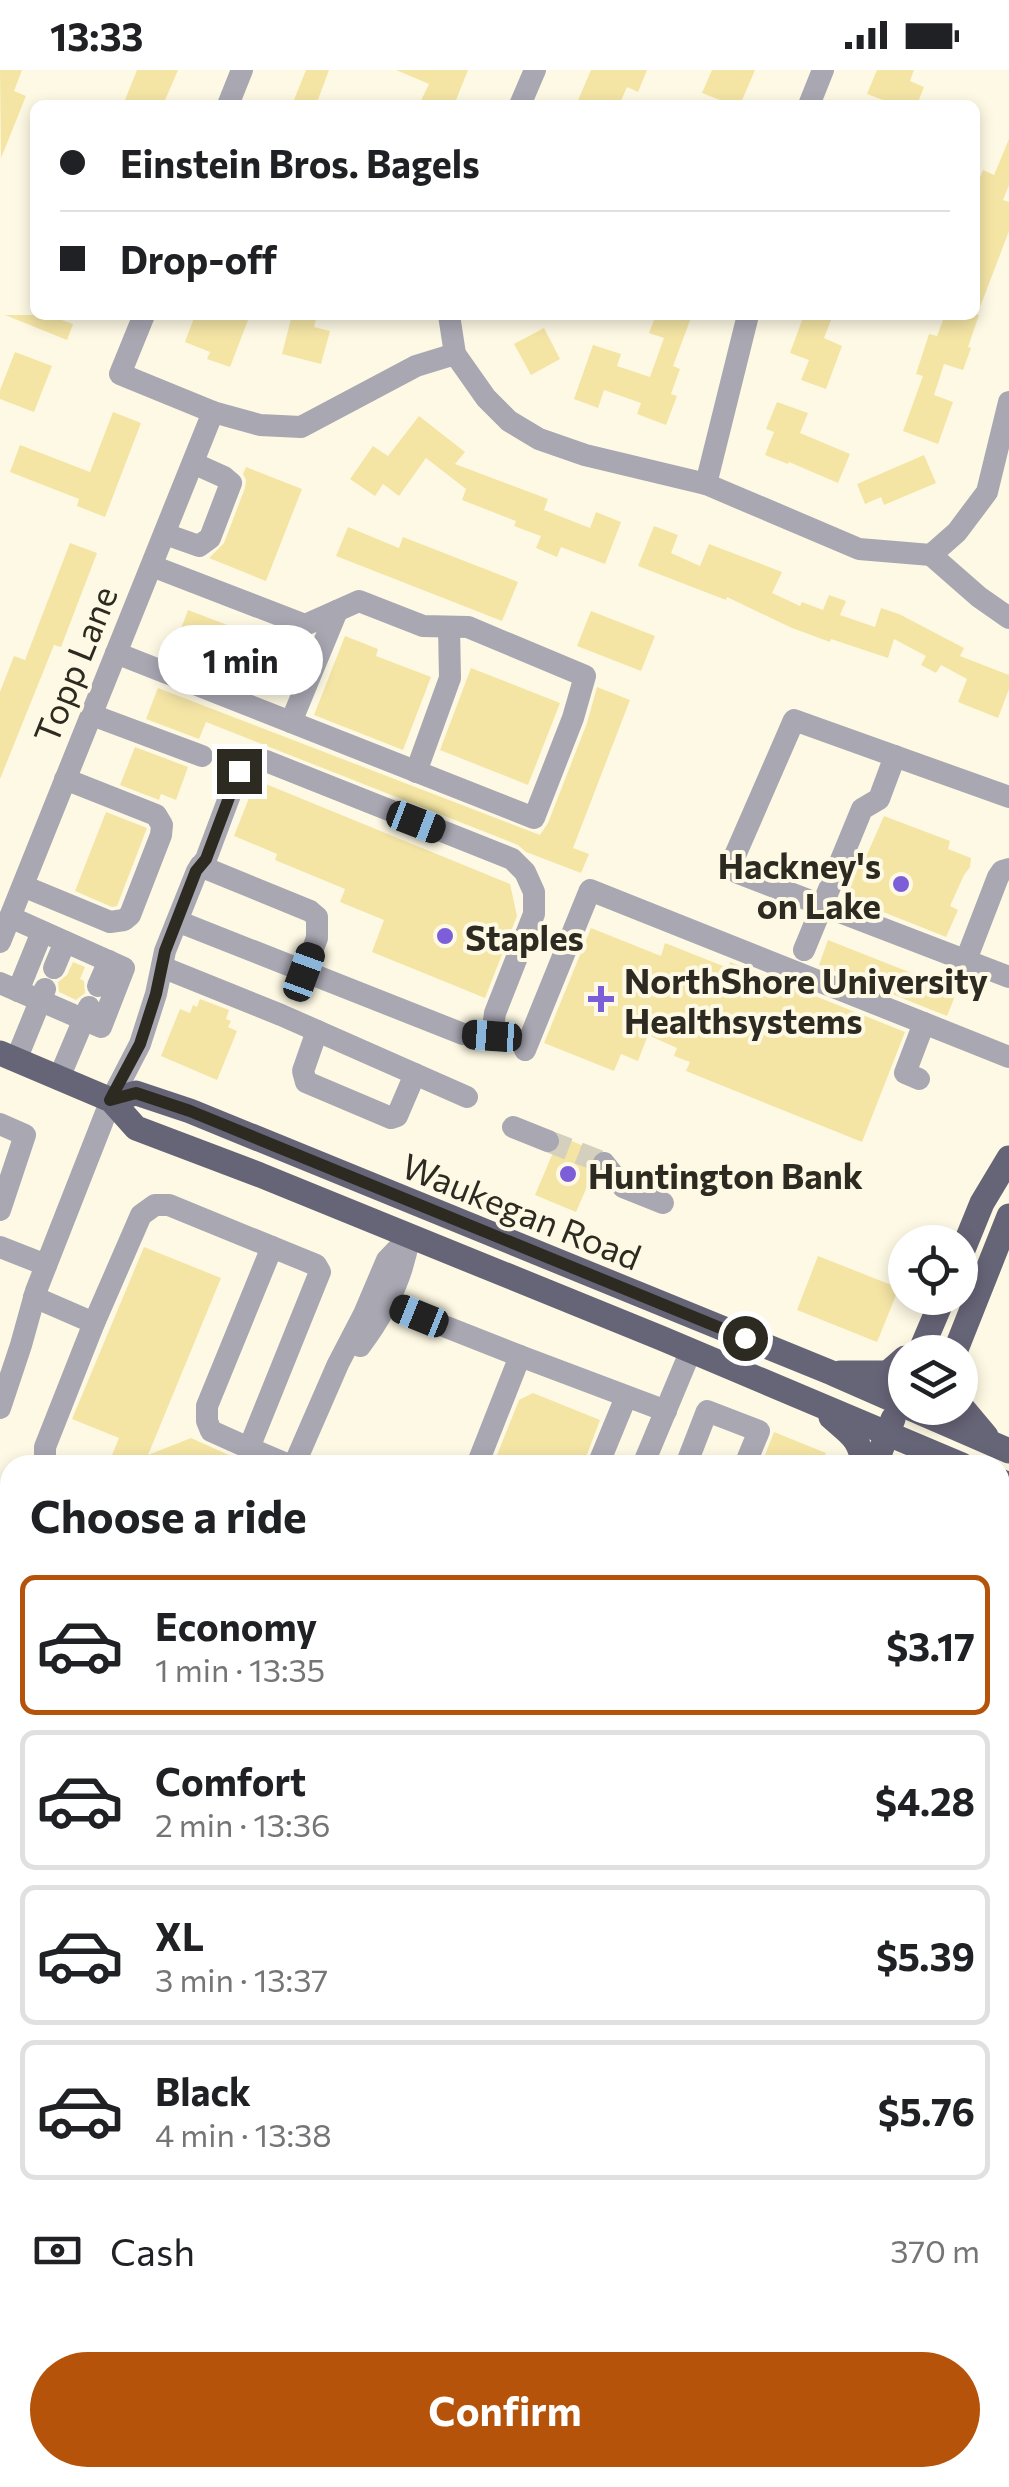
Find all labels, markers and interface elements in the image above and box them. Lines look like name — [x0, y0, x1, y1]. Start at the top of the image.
text: 13:33 — [50, 12, 143, 59]
text: Einstein Bros. Bagels — [120, 139, 480, 186]
text: Drop-off — [120, 235, 277, 282]
street label: Topp Lane — [23, 579, 125, 749]
callout: 1 min — [156, 626, 322, 696]
text: 1 min — [203, 640, 278, 680]
route end — [217, 749, 262, 794]
car — [383, 797, 449, 847]
place label: Hackney's on Lake — [718, 843, 881, 926]
marker: Hackney's on Lake — [890, 873, 912, 895]
place label: Staples — [465, 915, 584, 958]
marker: Staples — [434, 925, 456, 947]
car — [280, 939, 328, 1005]
place label: NorthShore University Healthsystems — [624, 958, 988, 1041]
marker: NorthShore University Healthsystems — [588, 986, 614, 1012]
car — [461, 1019, 523, 1053]
street label: Waukegan Road — [396, 1143, 648, 1277]
place label: Huntington Bank — [588, 1153, 863, 1196]
marker: Huntington Bank — [557, 1163, 579, 1185]
map controls — [888, 1225, 978, 1425]
button: locate — [888, 1225, 978, 1315]
car — [386, 1291, 452, 1341]
route start — [723, 1316, 768, 1361]
button: layers — [888, 1335, 978, 1425]
text: Choose a ride — [30, 1487, 307, 1542]
icon: car — [35, 1600, 125, 1690]
text: Economy — [155, 1602, 317, 1649]
text: $3.17 — [886, 1622, 975, 1669]
text: 1 min · 13:35 — [155, 1649, 325, 1689]
icon: car — [35, 1755, 125, 1845]
text: Comfort — [155, 1757, 306, 1804]
text: $4.28 — [875, 1777, 975, 1824]
text: 2 min · 13:36 — [155, 1804, 330, 1844]
icon: car — [35, 1910, 125, 2000]
text: XL — [155, 1912, 204, 1959]
text: $5.39 — [876, 1932, 975, 1979]
text: 3 min · 13:37 — [155, 1959, 328, 1999]
icon: car — [35, 2065, 125, 2155]
text: Black — [155, 2067, 251, 2114]
text: $5.76 — [878, 2087, 975, 2134]
text: 4 min · 13:38 — [155, 2114, 332, 2154]
icon: cash — [30, 2223, 85, 2278]
text: Cash — [110, 2227, 195, 2274]
text: 370 m — [890, 2230, 980, 2270]
button: Confirm — [30, 2352, 980, 2467]

